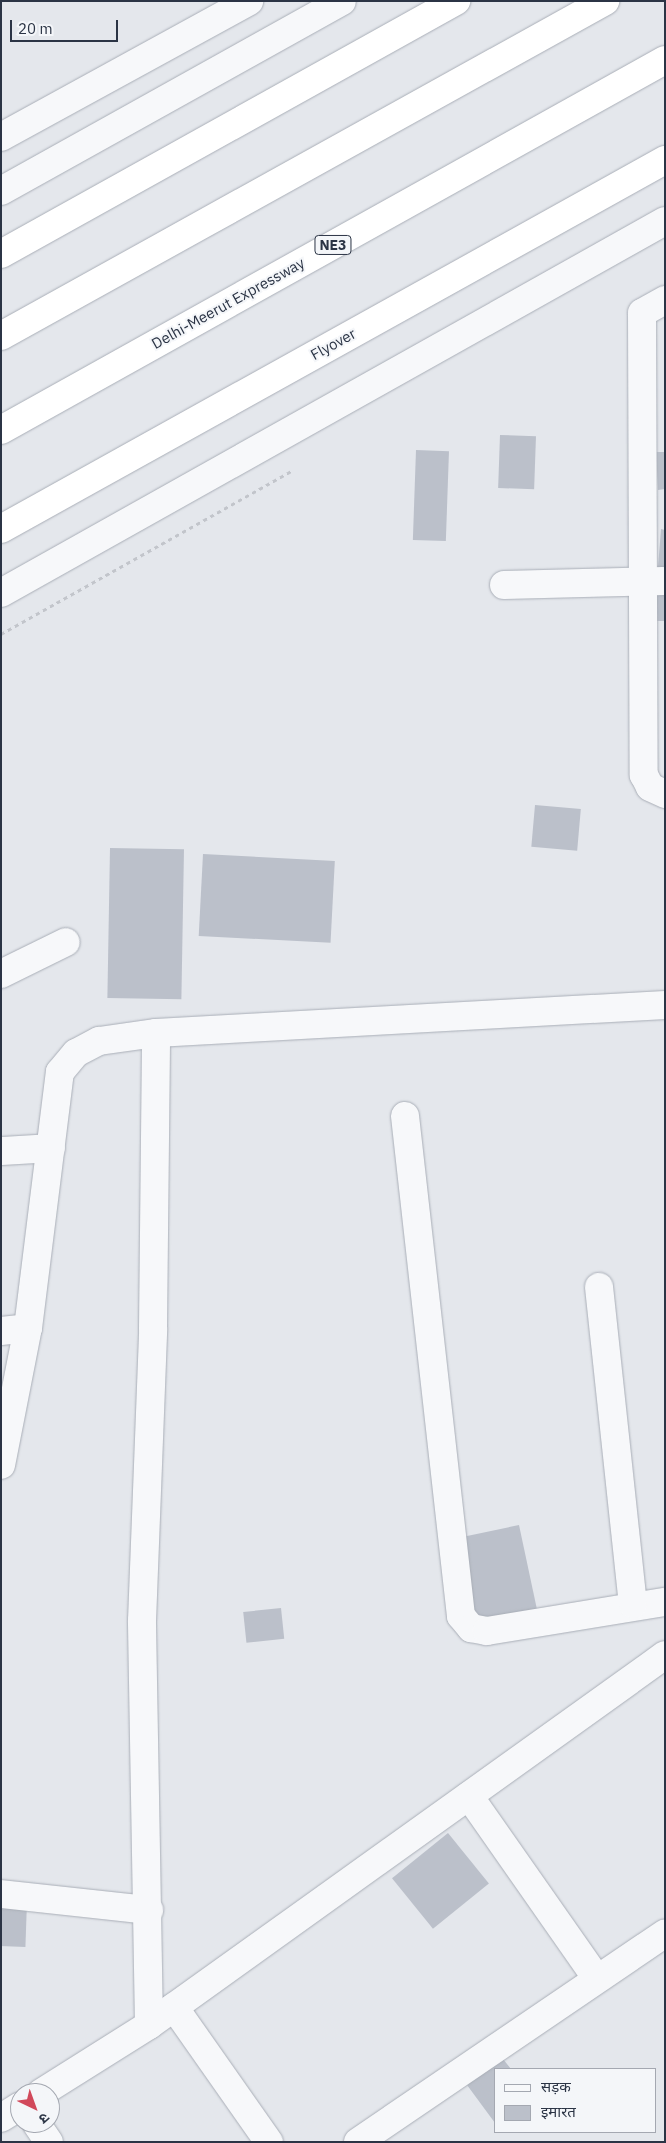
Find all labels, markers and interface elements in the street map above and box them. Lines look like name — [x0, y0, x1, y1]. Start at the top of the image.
scale bar — [12, 10, 120, 42]
text: 20 m — [18, 19, 53, 38]
road number: NE3 — [314, 234, 352, 256]
street label: Delhi-Meerut Expressway — [148, 253, 308, 353]
street label: Flyover — [307, 324, 359, 364]
legend — [493, 2068, 656, 2133]
text: सड़क — [541, 2077, 571, 2096]
north arrow — [10, 2083, 60, 2133]
text: इमारत — [541, 2102, 576, 2121]
text: उ — [35, 2109, 53, 2128]

